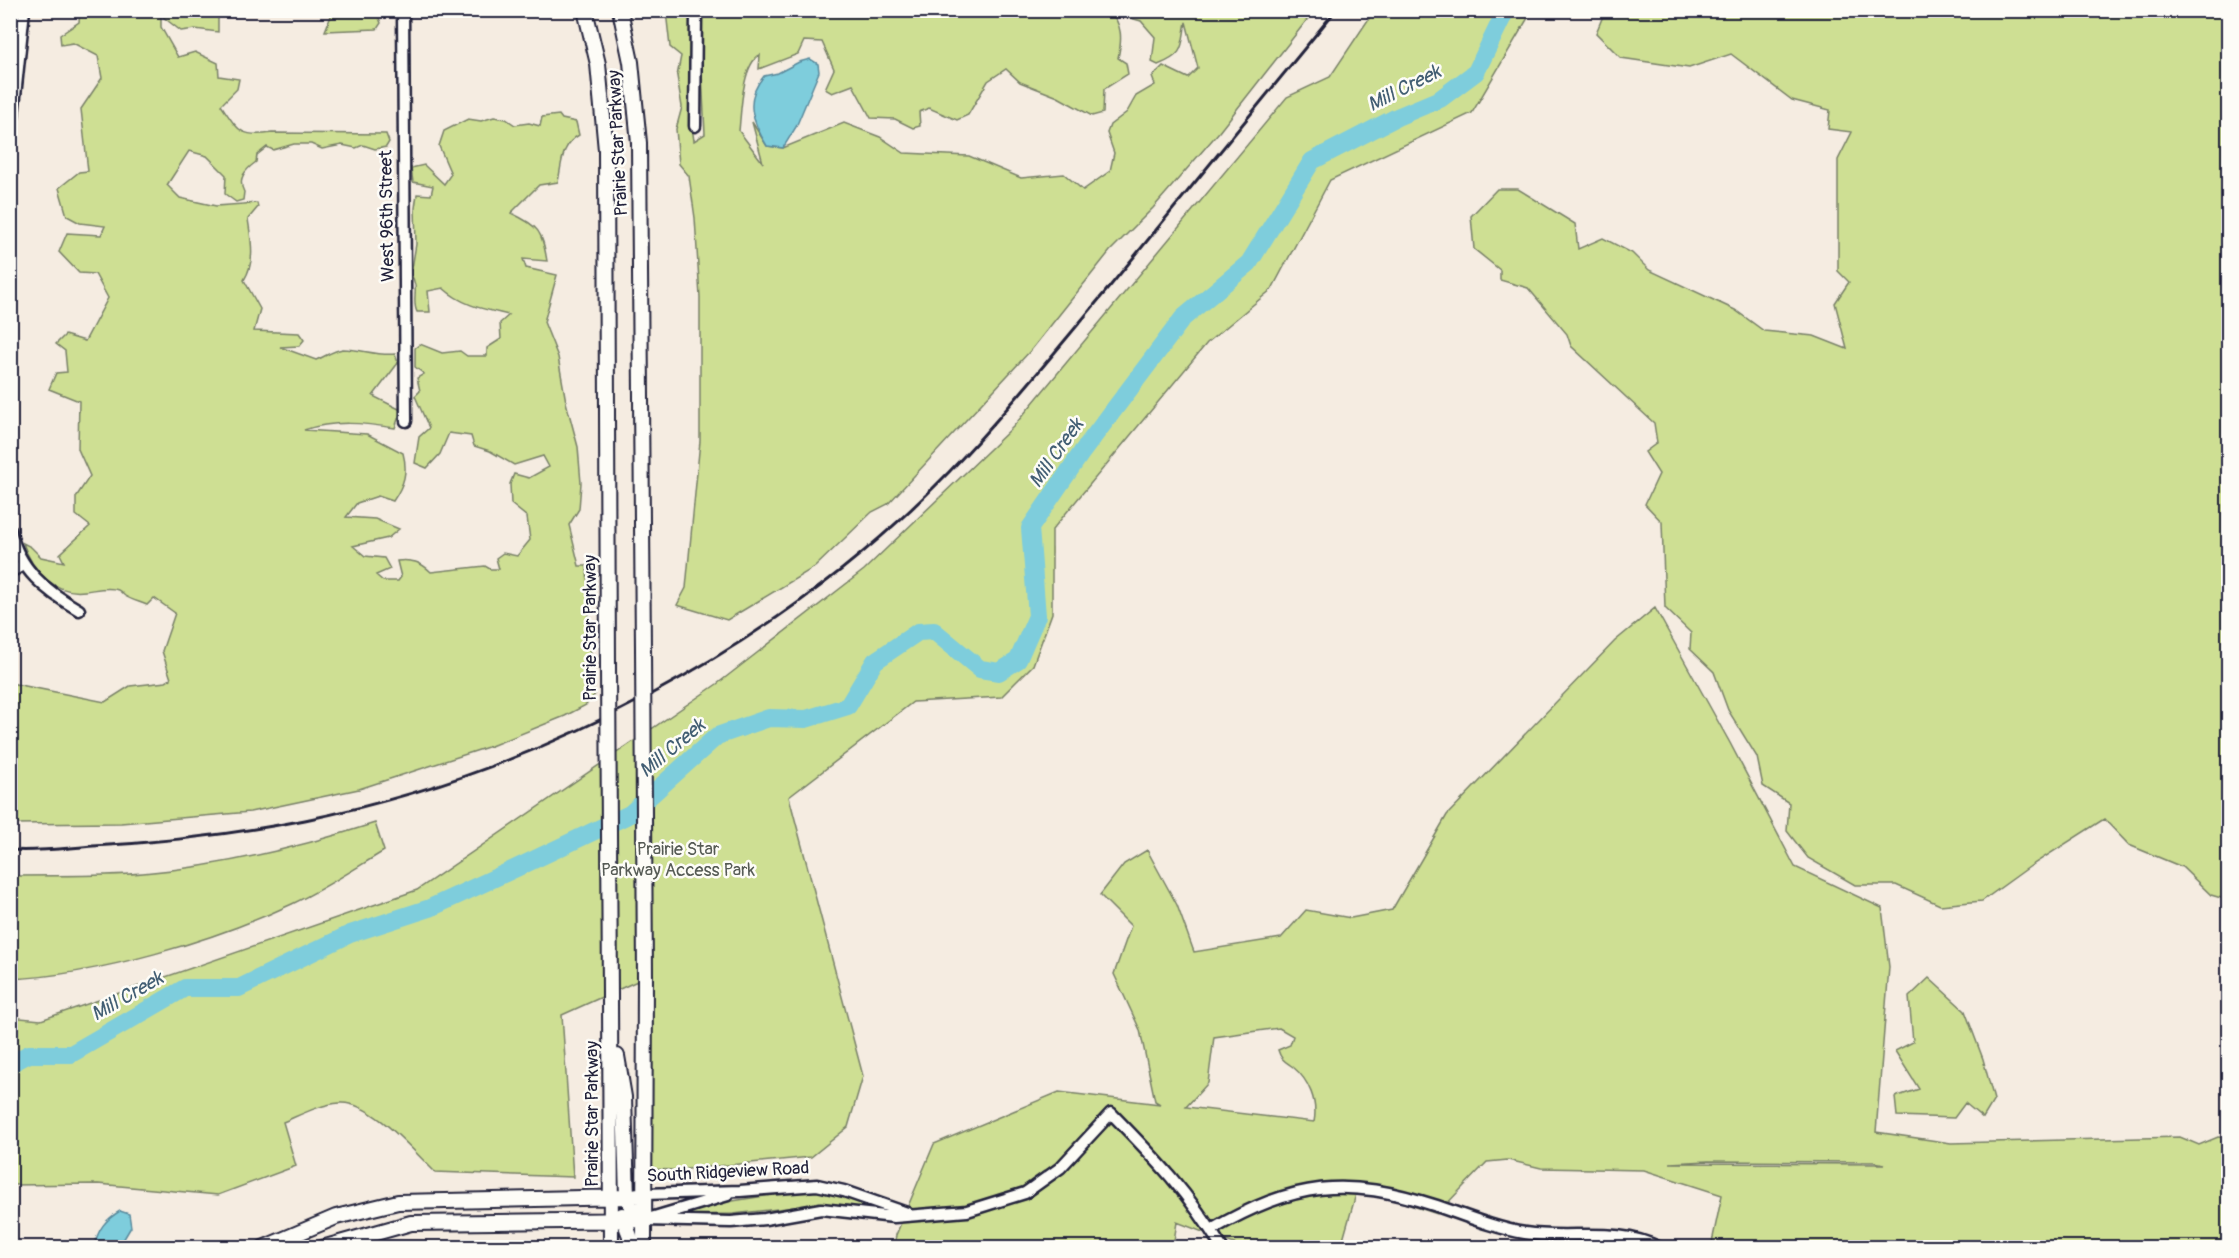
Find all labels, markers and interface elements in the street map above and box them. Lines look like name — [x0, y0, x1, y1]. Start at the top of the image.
water label: Mill Creek — [1363, 58, 1446, 117]
street label: Prairie Star Parkway — [603, 69, 633, 217]
street label: West 96th Street — [374, 149, 400, 282]
water label: Mill Creek — [1023, 412, 1090, 493]
street label: Prairie Star Parkway — [579, 555, 602, 701]
water label: Mill Creek — [634, 712, 712, 783]
park label: Prairie Star Parkway Access Park — [601, 838, 755, 882]
water label: Mill Creek — [87, 965, 169, 1027]
street label: Prairie Star Parkway — [581, 1041, 604, 1187]
street label: South Ridgeview Road — [646, 1156, 810, 1188]

